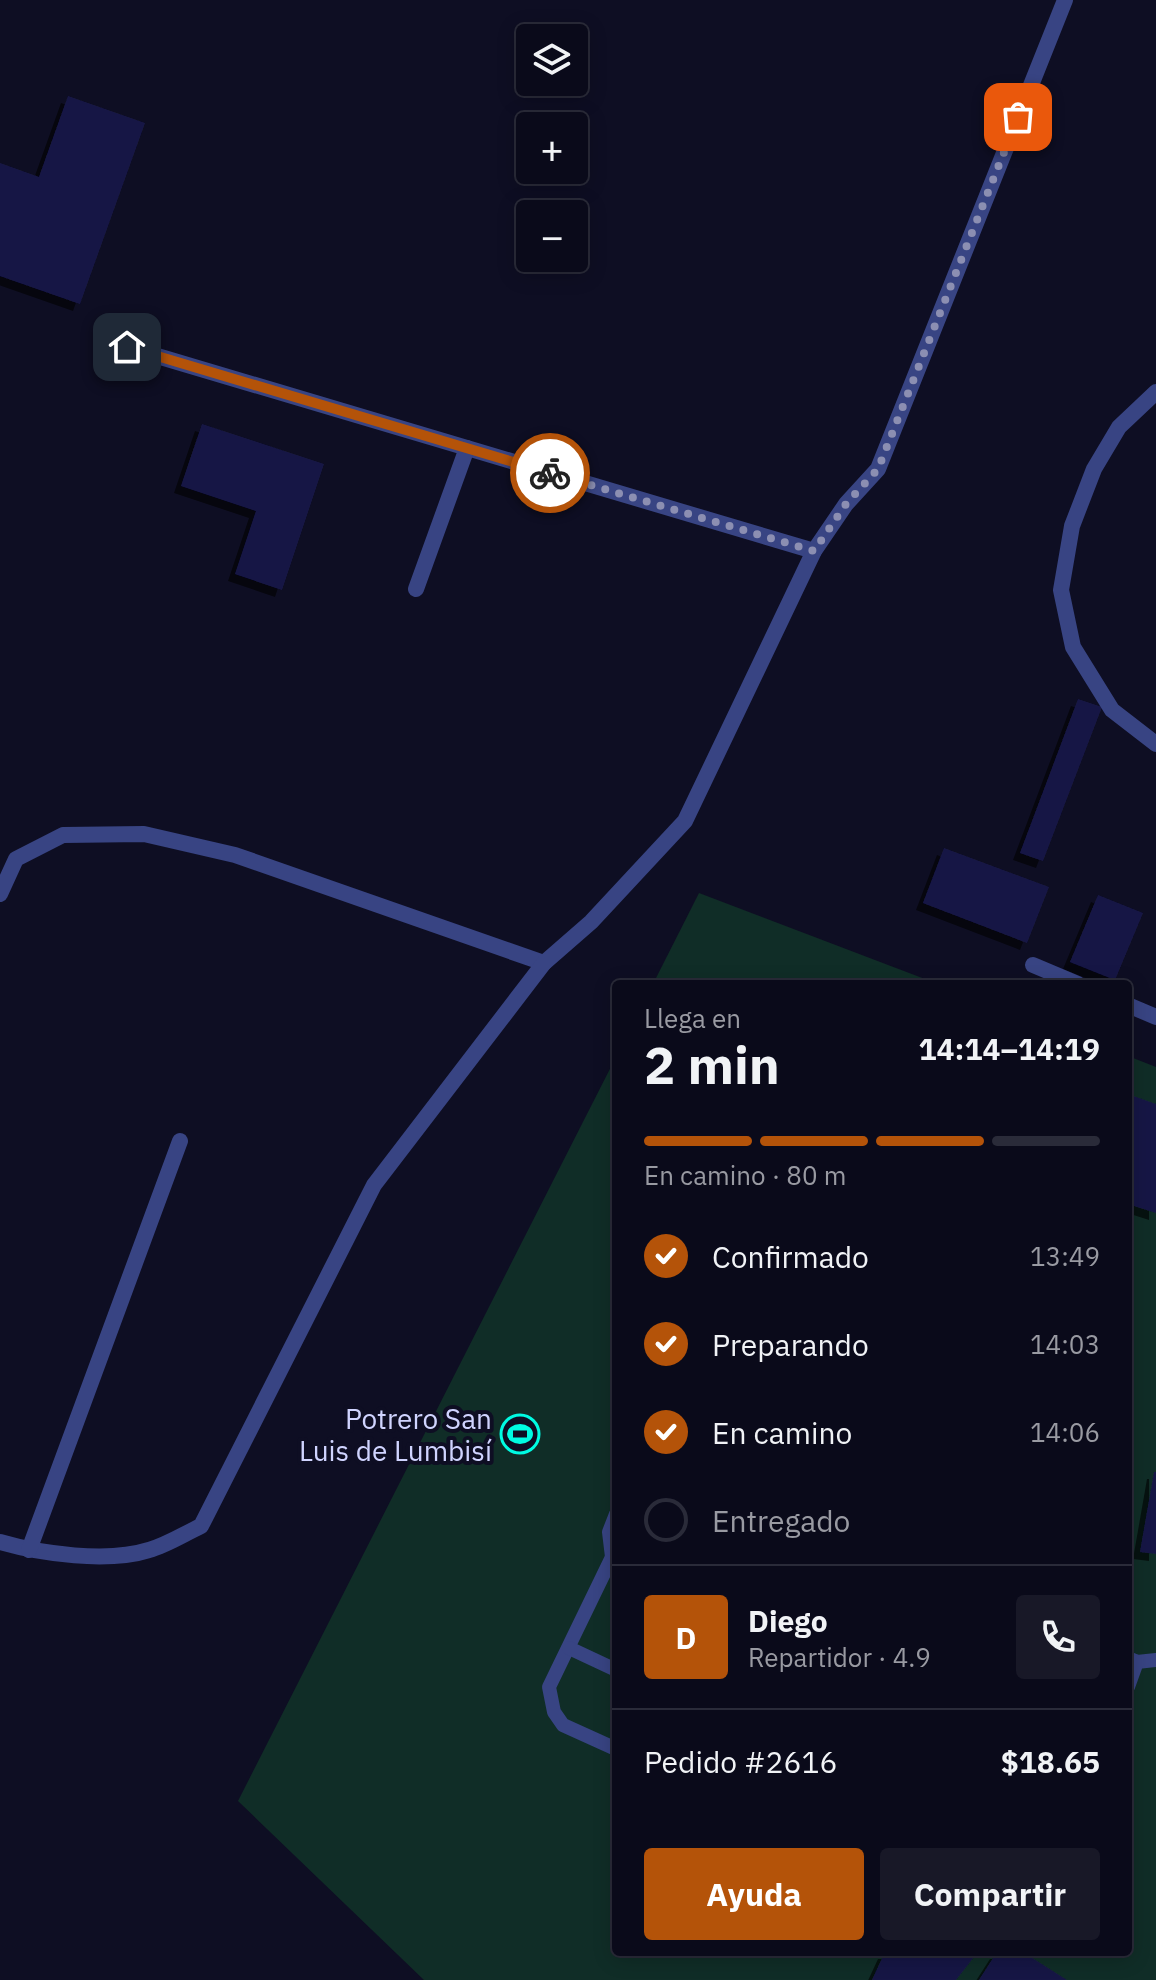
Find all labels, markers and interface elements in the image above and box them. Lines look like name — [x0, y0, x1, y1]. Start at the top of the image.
map controls — [516, 24, 588, 272]
button: layers — [516, 24, 588, 96]
pin — [984, 83, 1052, 151]
icon: bag — [996, 95, 1040, 139]
button: + — [516, 112, 588, 184]
button: − — [516, 200, 588, 272]
pin — [93, 313, 161, 381]
icon: home — [105, 325, 149, 369]
courier — [510, 433, 590, 513]
icon: bike — [528, 451, 572, 495]
text: Llega en — [644, 1001, 741, 1035]
text: 14:14–14:19 — [919, 1029, 1100, 1068]
text: 2 min — [644, 1031, 780, 1098]
text: En camino · 80 m — [644, 1158, 846, 1192]
icon: check — [644, 1234, 688, 1278]
text: Confirmado — [712, 1237, 869, 1276]
text: 13:49 — [1030, 1239, 1100, 1273]
icon: check — [644, 1322, 688, 1366]
text: Preparando — [712, 1325, 869, 1364]
text: 14:03 — [1030, 1327, 1100, 1361]
place label: Potrero San Luis de Lumbisí — [299, 1400, 492, 1469]
icon: check — [644, 1410, 688, 1454]
sports icon: Potrero San Luis de Lumbisí — [499, 1413, 541, 1455]
text: En camino — [712, 1413, 852, 1452]
text: 14:06 — [1030, 1415, 1100, 1449]
text: Entregado — [712, 1501, 850, 1540]
button: phone — [1016, 1595, 1100, 1679]
text: Diego — [748, 1601, 828, 1640]
text: D — [676, 1618, 696, 1657]
text: Repartidor · 4.9 — [748, 1640, 931, 1674]
text: Pedido #2616 — [644, 1742, 838, 1781]
text: $18.65 — [1001, 1742, 1100, 1781]
button: Ayuda — [644, 1848, 864, 1940]
button: Compartir — [880, 1848, 1100, 1940]

